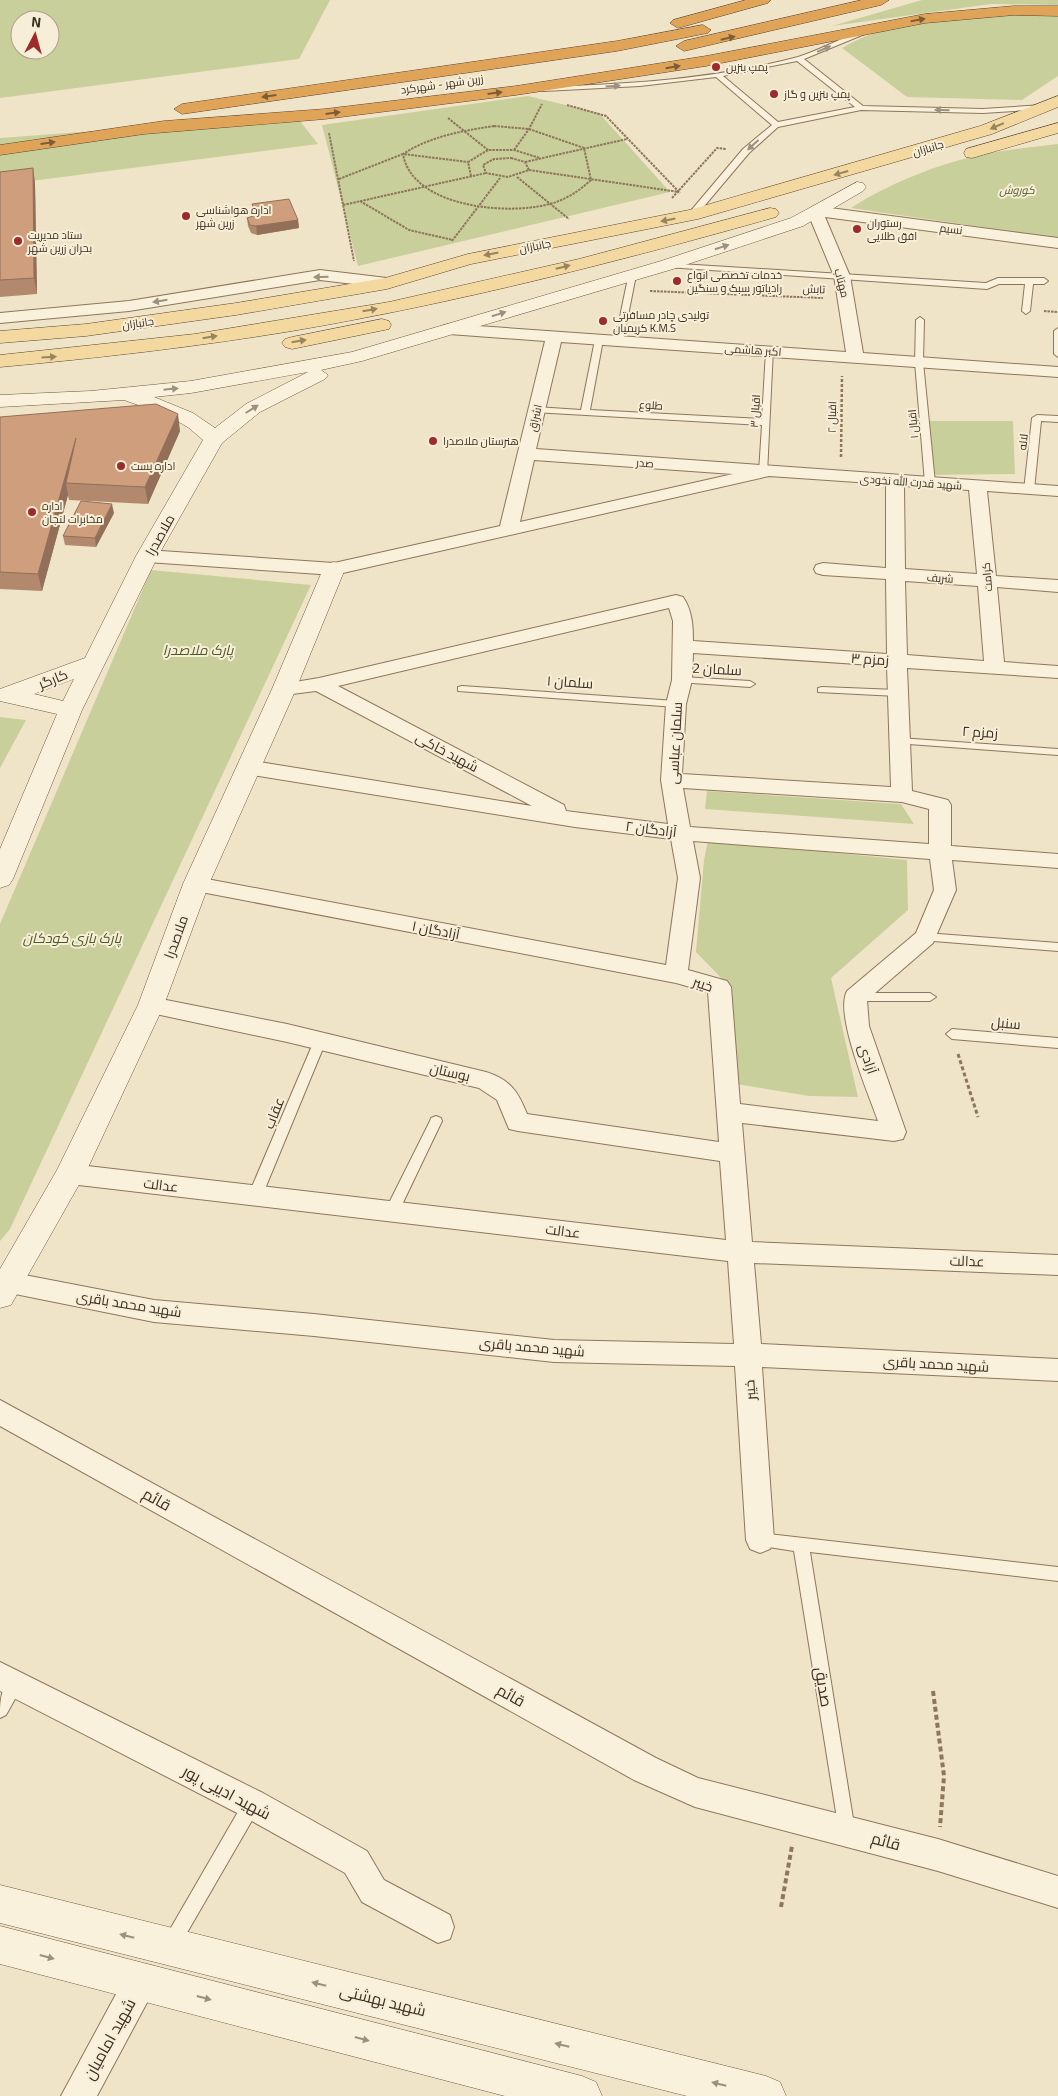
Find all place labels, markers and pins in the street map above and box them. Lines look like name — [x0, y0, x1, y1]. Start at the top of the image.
place label: پمپ بنزین — [726, 57, 768, 77]
marker: پمپ بنزین — [710, 61, 722, 73]
place label: پمپ بنزین و گاز — [783, 84, 850, 104]
marker: پمپ بنزین و گاز — [768, 88, 780, 100]
place label: اداره هواشناسی زرین شهر — [195, 200, 271, 233]
marker: اداره هواشناسی زرین شهر — [180, 210, 192, 222]
place label: رستوران افق طلایی — [867, 213, 917, 246]
marker: رستوران افق طلایی — [851, 223, 863, 235]
place label: ستاد مدیریت بحران زرین شهر — [27, 225, 92, 258]
marker: ستاد مدیریت بحران زرین شهر — [12, 235, 24, 247]
place label: خدمات تخصصی انواع رادیاتور سبک و سنگین — [687, 265, 782, 298]
marker: خدمات تخصصی انواع رادیاتور سبک و سنگین — [671, 275, 683, 287]
place label: تولیدی چادر مسافرتی کریمیان K.M.S — [613, 305, 709, 338]
marker: تولیدی چادر مسافرتی کریمیان K.M.S — [597, 315, 609, 327]
place label: هنرستان ملاصدرا — [443, 431, 519, 451]
marker: هنرستان ملاصدرا — [427, 435, 439, 447]
place label: اداره پست — [131, 456, 175, 476]
marker: اداره پست — [115, 460, 127, 472]
place label: اداره مخابرات لنجان — [42, 496, 103, 529]
marker: اداره مخابرات لنجان — [26, 506, 38, 518]

